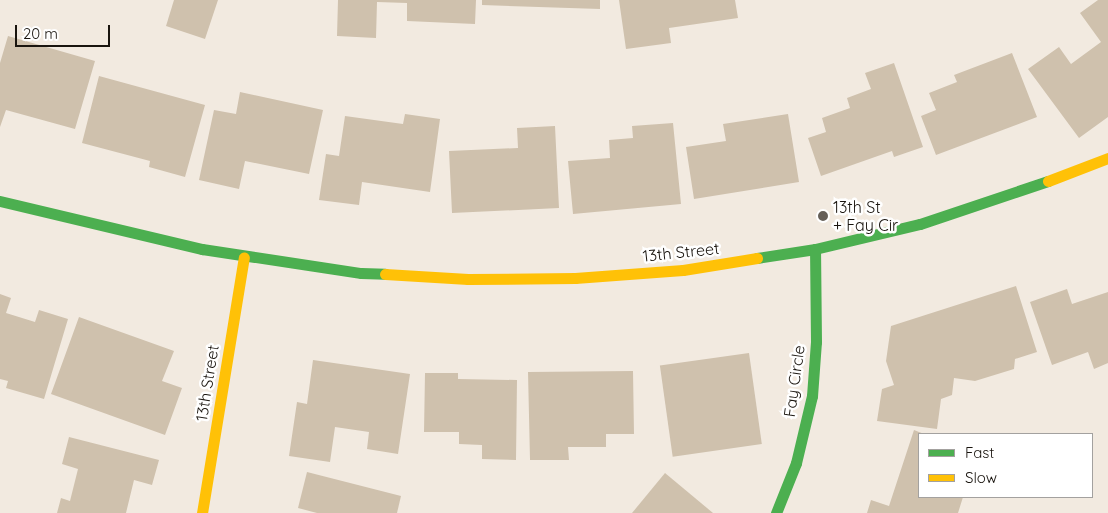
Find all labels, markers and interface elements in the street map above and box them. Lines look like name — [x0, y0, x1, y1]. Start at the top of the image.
scale bar — [18, 15, 112, 47]
text: 20 m — [23, 24, 58, 43]
place label: 13th St + Fay Cir — [833, 197, 898, 235]
marker: 13th St + Fay Cir — [817, 210, 829, 222]
street label: 13th Street — [642, 238, 720, 266]
street label: 13th Street — [192, 344, 222, 422]
street label: Fay Circle — [779, 344, 809, 418]
legend — [918, 433, 1093, 498]
text: Fast — [965, 443, 994, 462]
text: Slow — [965, 468, 997, 487]

